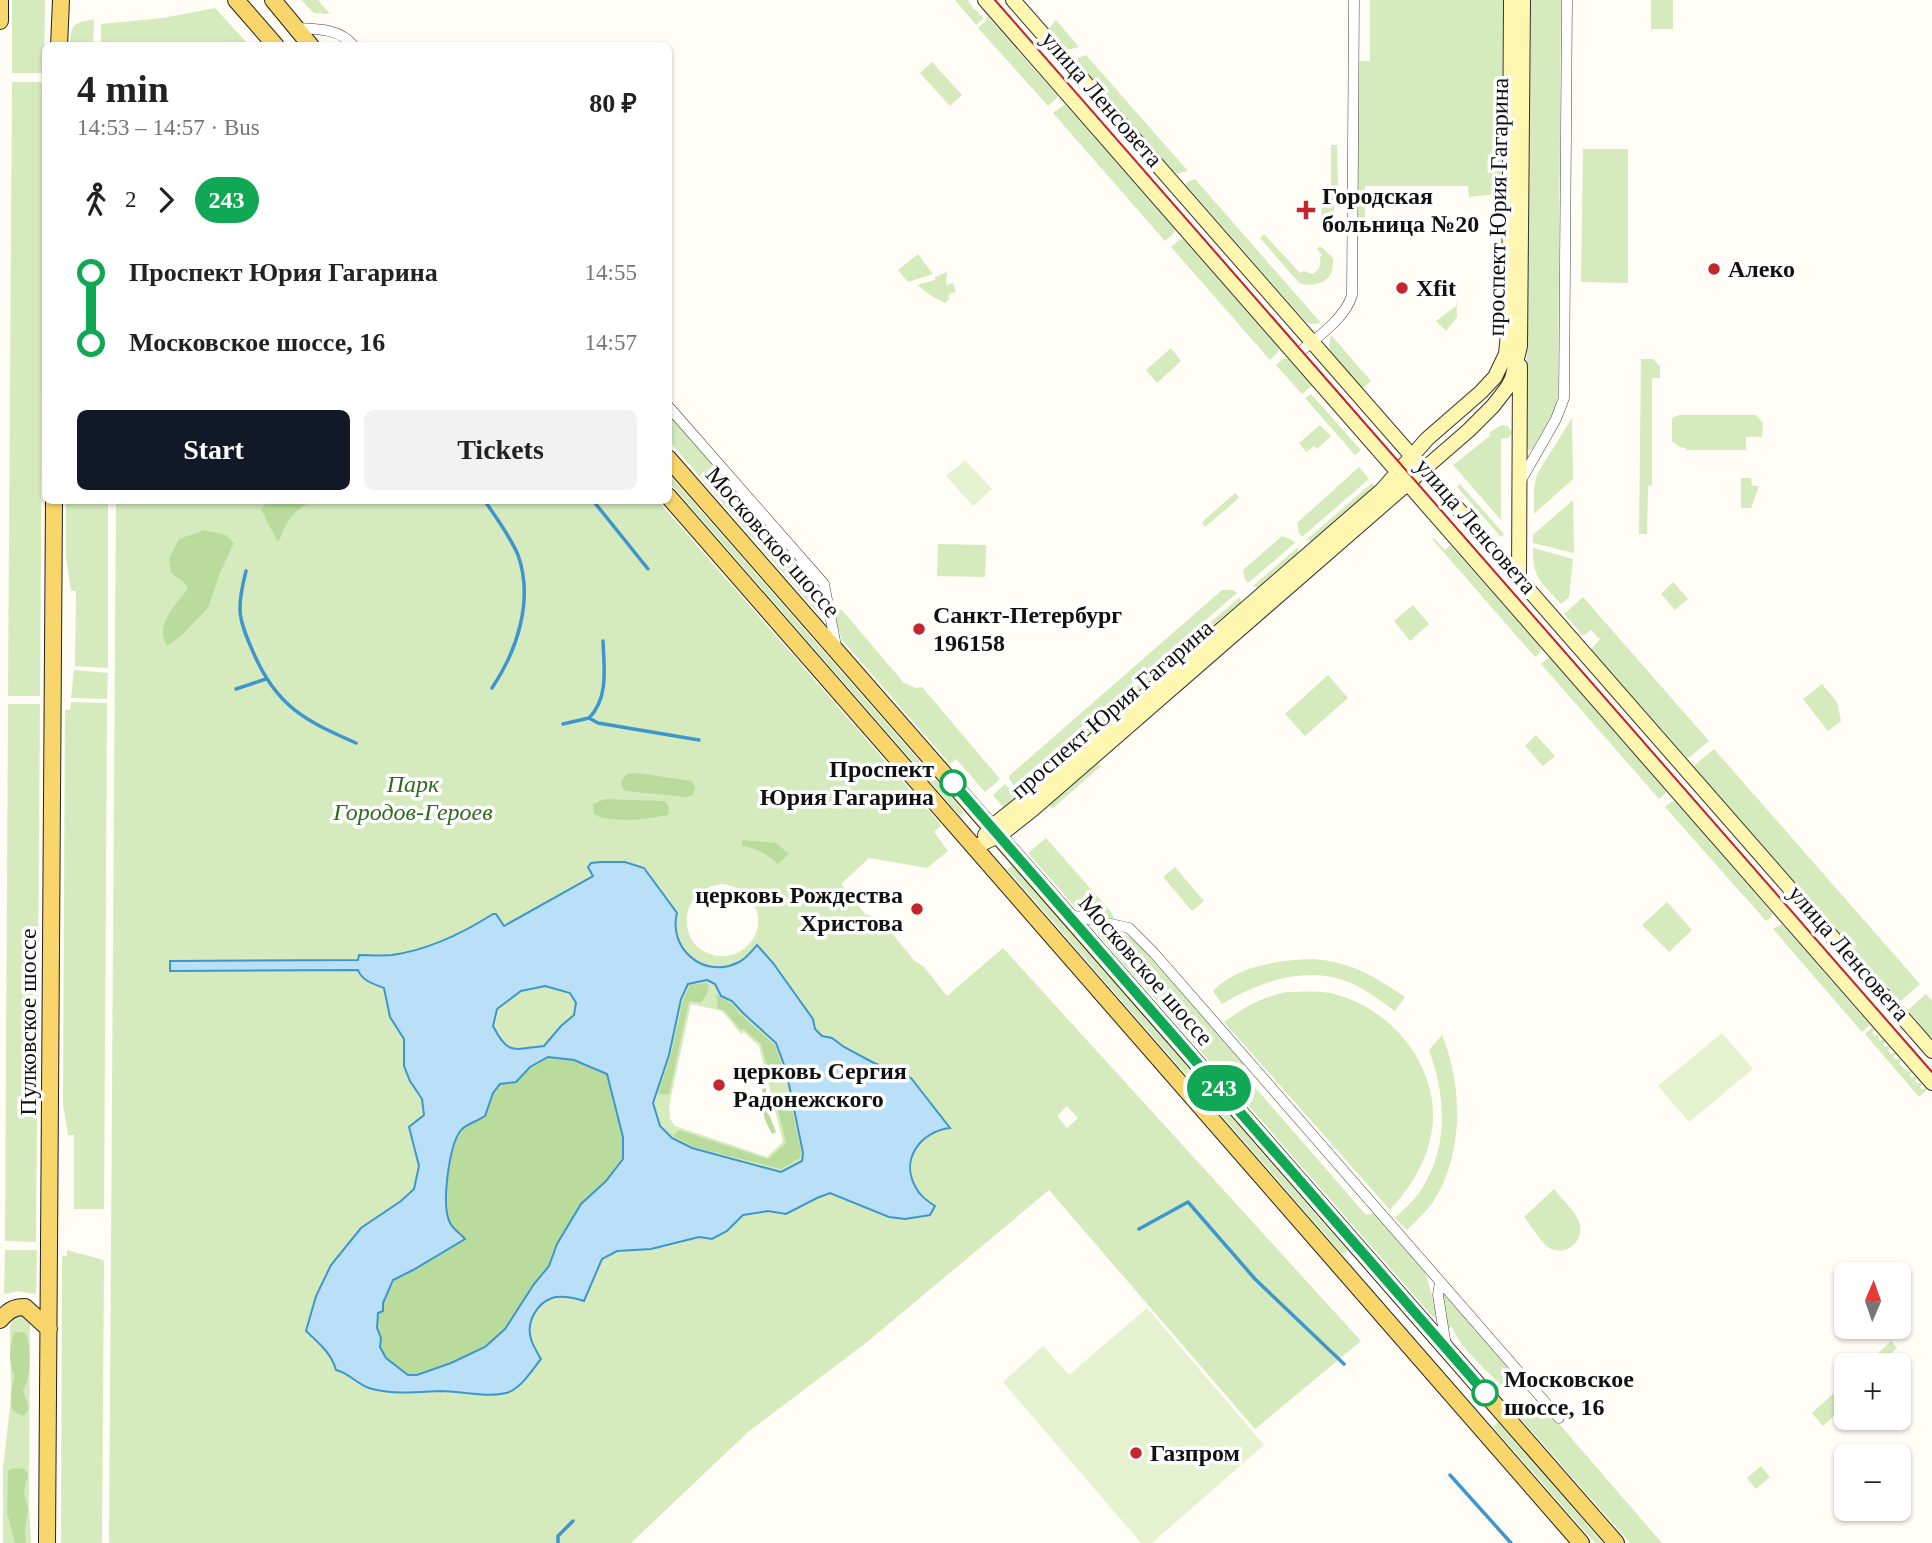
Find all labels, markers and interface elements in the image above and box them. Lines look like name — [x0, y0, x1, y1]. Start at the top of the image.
street label: улица Ленсовета — [1036, 26, 1168, 172]
text: 4 min — [77, 68, 169, 110]
street label: проспект Юрия Гагарина — [1483, 77, 1513, 337]
text: 80 ₽ — [589, 89, 637, 118]
text: 14:53 – 14:57 · Bus — [77, 115, 260, 140]
icon: walk — [77, 181, 115, 219]
icon: forward — [147, 181, 185, 219]
place label: Городская больница №20 — [1322, 183, 1479, 237]
text: 2 — [125, 187, 137, 212]
text: 243 — [209, 187, 245, 213]
marker: Городская больница №20 — [1296, 200, 1316, 220]
place label: Алеко — [1728, 256, 1795, 282]
text: Проспект Юрия Гагарина — [129, 258, 438, 287]
text: 14:55 — [585, 260, 637, 285]
marker: Алеко — [1706, 261, 1722, 277]
place label: Xfit — [1416, 275, 1456, 301]
marker: Xfit — [1394, 280, 1410, 296]
text: Московское шоссе, 16 — [129, 328, 385, 357]
text: 14:57 — [585, 330, 637, 355]
button: Start — [77, 410, 350, 490]
button: Tickets — [364, 410, 637, 490]
street label: улица Ленсовета — [1410, 453, 1542, 599]
street label: Московское шоссе — [701, 461, 845, 623]
place label: Санкт-Петербург 196158 — [933, 602, 1122, 656]
street label: проспект Юрия Гагарина — [1006, 614, 1218, 804]
marker: Санкт-Петербург 196158 — [911, 621, 927, 637]
place label: Проспект Юрия Гагарина — [760, 756, 934, 810]
marker: Проспект Юрия Гагарина — [940, 770, 966, 796]
park label: Парк Городов-Героев — [332, 771, 493, 825]
street label: улица Ленсовета — [1783, 880, 1915, 1026]
place label: церковь Рождества Христова — [695, 882, 903, 936]
street label: Московское шоссе — [1074, 889, 1218, 1051]
marker: церковь Рождества Христова — [909, 901, 925, 917]
street label: Пулковское шоссе — [15, 928, 41, 1116]
place label: церковь Сергия Радонежского — [733, 1058, 907, 1112]
line badge: 243 — [1179, 1065, 1259, 1111]
text: 243 — [1201, 1075, 1237, 1101]
marker: церковь Сергия Радонежского — [711, 1077, 727, 1093]
north arrow — [1834, 1262, 1911, 1339]
map controls — [1834, 1262, 1911, 1521]
button: + — [1834, 1353, 1911, 1430]
place label: Московское шоссе, 16 — [1504, 1366, 1634, 1420]
marker: Московское шоссе, 16 — [1472, 1380, 1498, 1406]
place label: Газпром — [1150, 1440, 1240, 1466]
button: − — [1834, 1444, 1911, 1521]
marker: Газпром — [1128, 1445, 1144, 1461]

